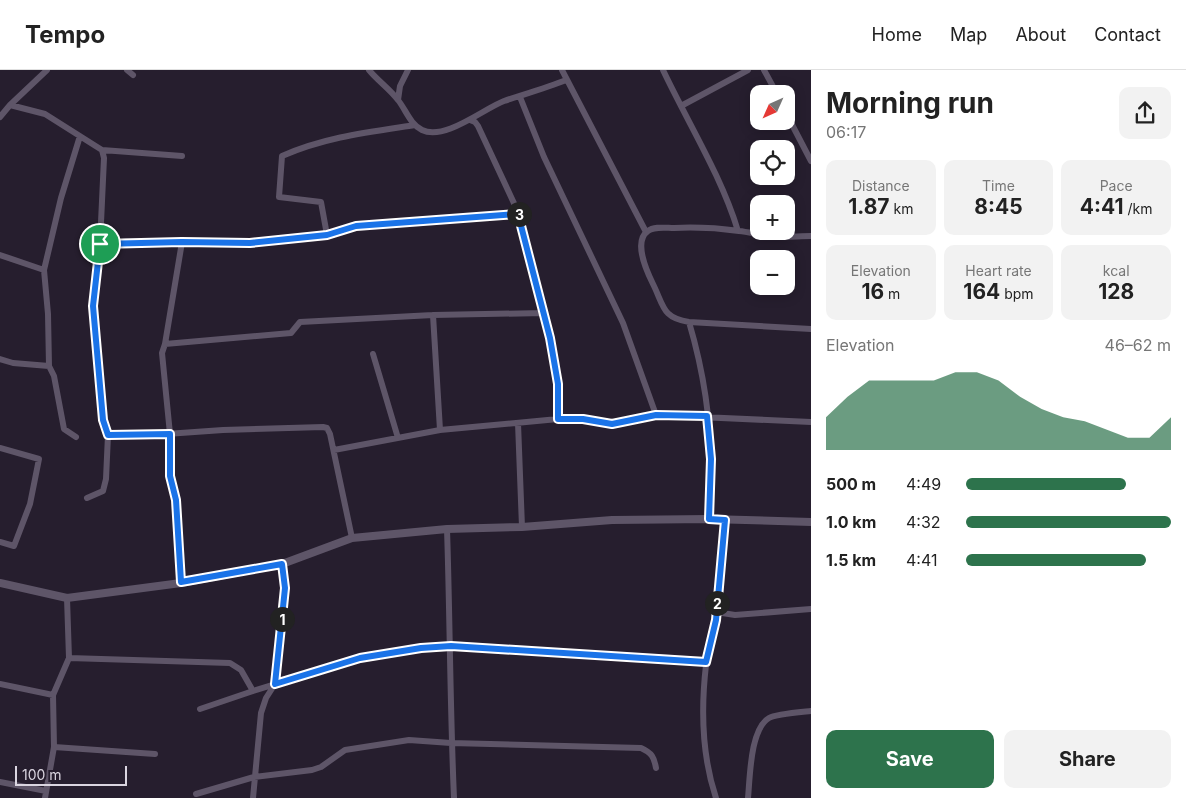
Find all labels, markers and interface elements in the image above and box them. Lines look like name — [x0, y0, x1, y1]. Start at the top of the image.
text: Tempo — [25, 20, 105, 49]
text: Home — [872, 24, 922, 45]
text: Map — [950, 24, 987, 45]
text: About — [1015, 24, 1066, 45]
text: Contact — [1094, 24, 1161, 45]
north arrow — [750, 85, 795, 130]
map controls — [750, 85, 795, 295]
text: Morning run — [826, 86, 994, 120]
button: share — [1119, 87, 1171, 139]
text: 06:17 — [826, 122, 866, 142]
button: locate — [750, 140, 795, 185]
text: Distance — [852, 177, 910, 194]
text: Time — [982, 177, 1015, 194]
text: Pace — [1100, 177, 1133, 194]
text: 1.87 — [848, 194, 890, 219]
text: 8:45 — [974, 194, 1023, 219]
text: 4:41 — [1080, 194, 1124, 219]
button: + — [750, 195, 795, 240]
text: km — [890, 200, 913, 217]
text: /km — [1124, 200, 1152, 217]
pin: 3 — [506, 202, 532, 226]
text: 3 — [515, 206, 524, 223]
pin — [79, 223, 121, 265]
icon: arrive — [86, 230, 114, 258]
button: − — [750, 250, 795, 295]
text: Elevation — [851, 262, 911, 279]
text: Heart rate — [965, 262, 1032, 279]
text: kcal — [1103, 262, 1130, 279]
text: 16 — [861, 279, 884, 304]
text: 164 — [963, 279, 1000, 304]
text: 128 — [1098, 279, 1134, 304]
text: m — [884, 285, 900, 302]
text: bpm — [1000, 285, 1034, 302]
text: Elevation — [826, 335, 895, 355]
text: 46–62 m — [1105, 335, 1171, 355]
text: 500 m — [826, 474, 876, 494]
text: 4:49 — [906, 474, 941, 494]
text: 1.0 km — [826, 512, 876, 532]
text: 4:32 — [906, 512, 941, 532]
text: 1.5 km — [826, 550, 876, 570]
text: 4:41 — [906, 550, 937, 570]
pin: 2 — [704, 590, 730, 616]
text: 2 — [713, 595, 722, 612]
pin: 1 — [270, 606, 294, 632]
text: 1 — [279, 611, 286, 628]
button: Save — [826, 730, 994, 788]
button: Share — [1004, 730, 1171, 788]
scale bar — [15, 763, 128, 786]
text: 100 m — [22, 766, 62, 783]

